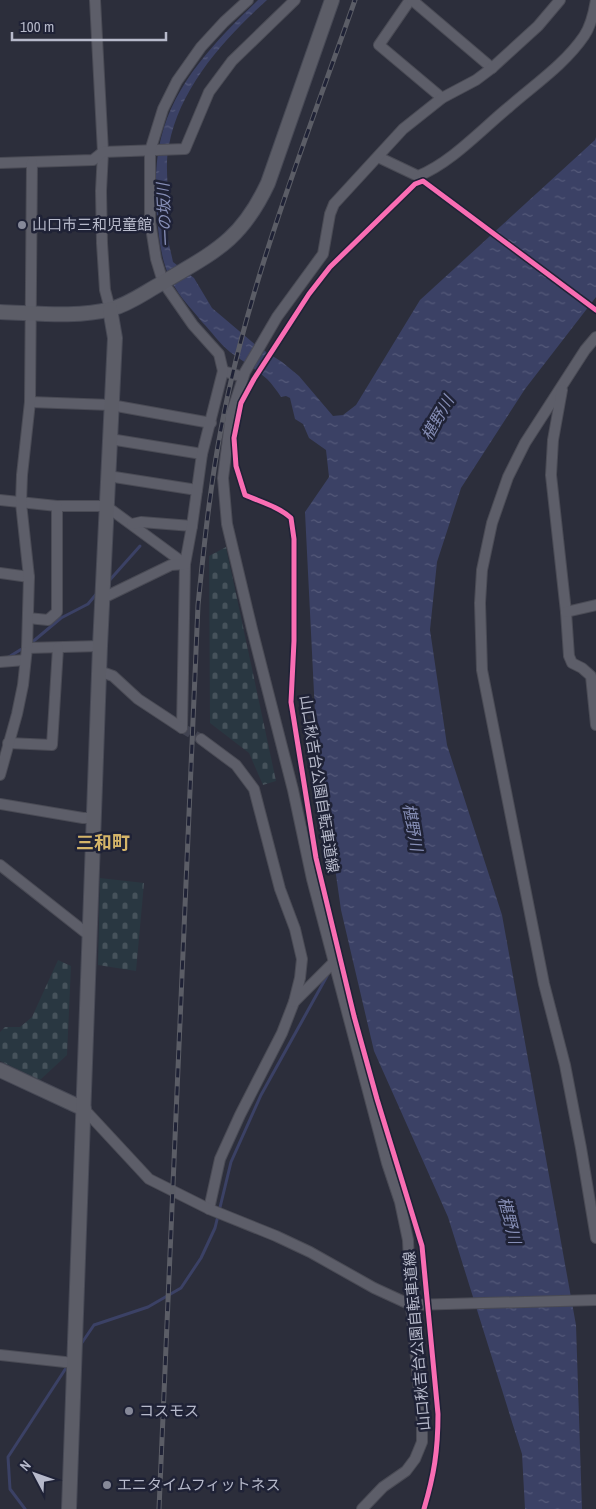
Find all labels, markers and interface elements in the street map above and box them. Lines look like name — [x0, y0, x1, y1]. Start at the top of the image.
scale bar — [12, 10, 166, 42]
text: 100 m — [20, 16, 54, 37]
water label: 一の坂川 — [151, 180, 177, 248]
place label: 山口市三和児童館 — [32, 214, 152, 235]
marker: 山口市三和児童館 — [16, 219, 28, 231]
water label: 椹野川 — [415, 390, 460, 444]
street label: 山口秋吉台公園自転車道線 — [295, 693, 344, 874]
water label: 椹野川 — [398, 801, 428, 855]
district label: 三和町 — [76, 830, 130, 855]
water label: 椹野川 — [494, 1194, 527, 1248]
street label: 山口秋吉台公園自転車道線 — [398, 1250, 435, 1432]
place label: コスモス — [139, 1400, 199, 1421]
marker: コスモス — [123, 1405, 135, 1417]
north arrow — [10, 1449, 60, 1499]
text: N — [16, 1456, 35, 1475]
place label: エニタイムフィットネス — [117, 1474, 281, 1495]
marker: エニタイムフィットネス — [101, 1479, 113, 1491]

